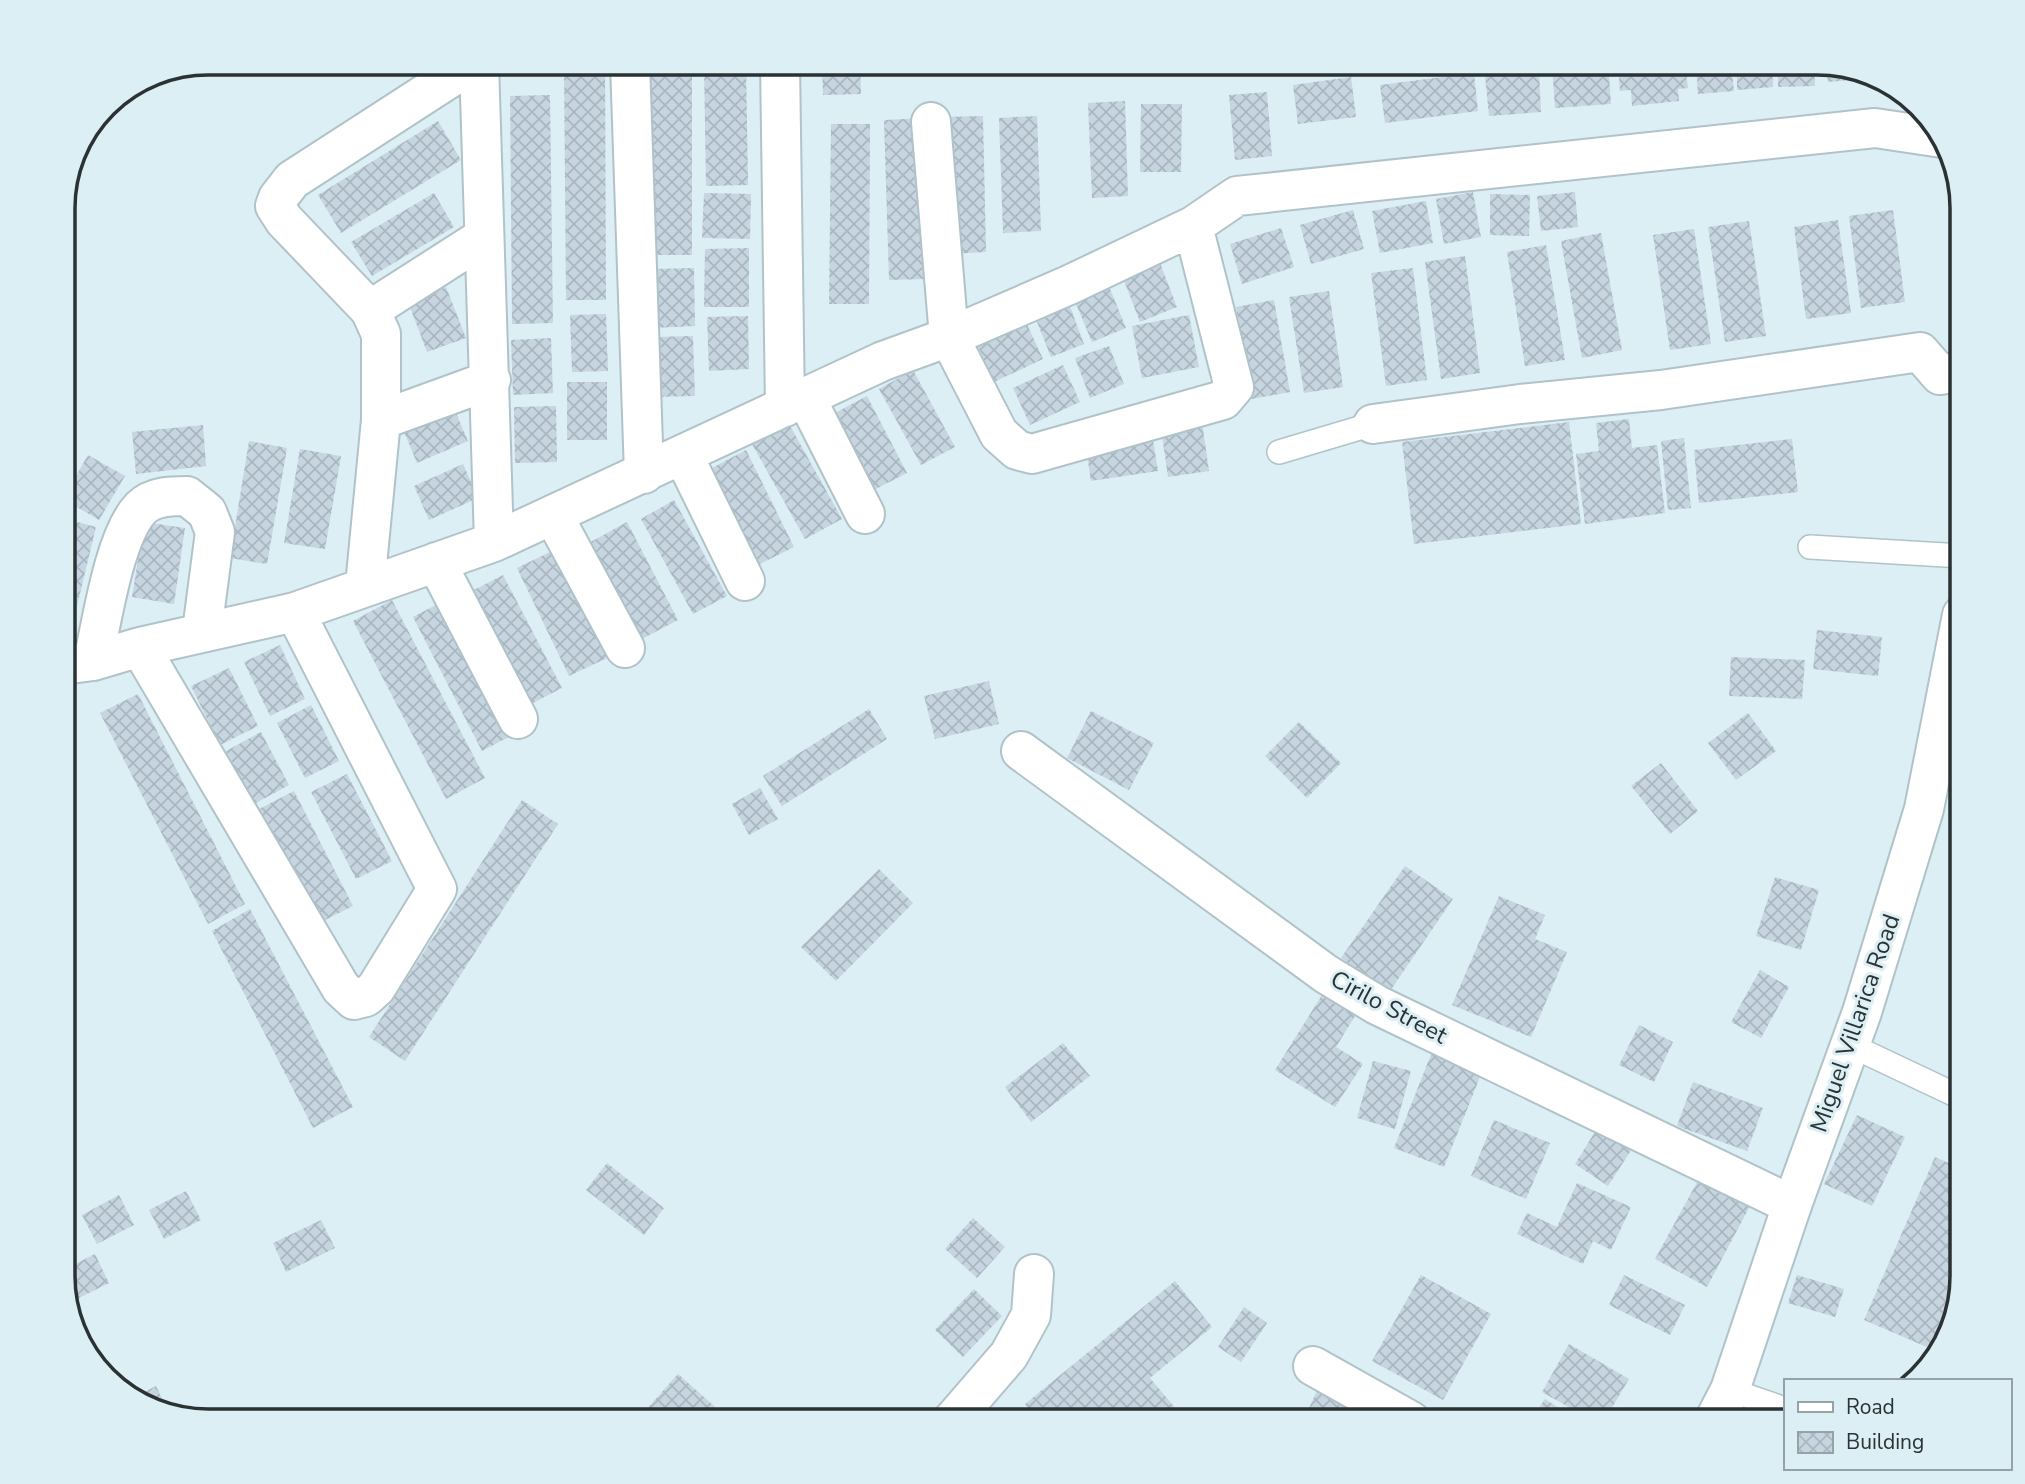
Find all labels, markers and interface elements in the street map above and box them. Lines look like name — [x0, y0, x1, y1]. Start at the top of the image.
street label: Miguel Villarica Road — [1803, 910, 1907, 1136]
street label: Cirilo Street — [1325, 963, 1453, 1051]
legend — [1784, 1379, 2011, 1470]
text: Road — [1846, 1393, 1895, 1421]
text: Building — [1846, 1428, 1924, 1456]

